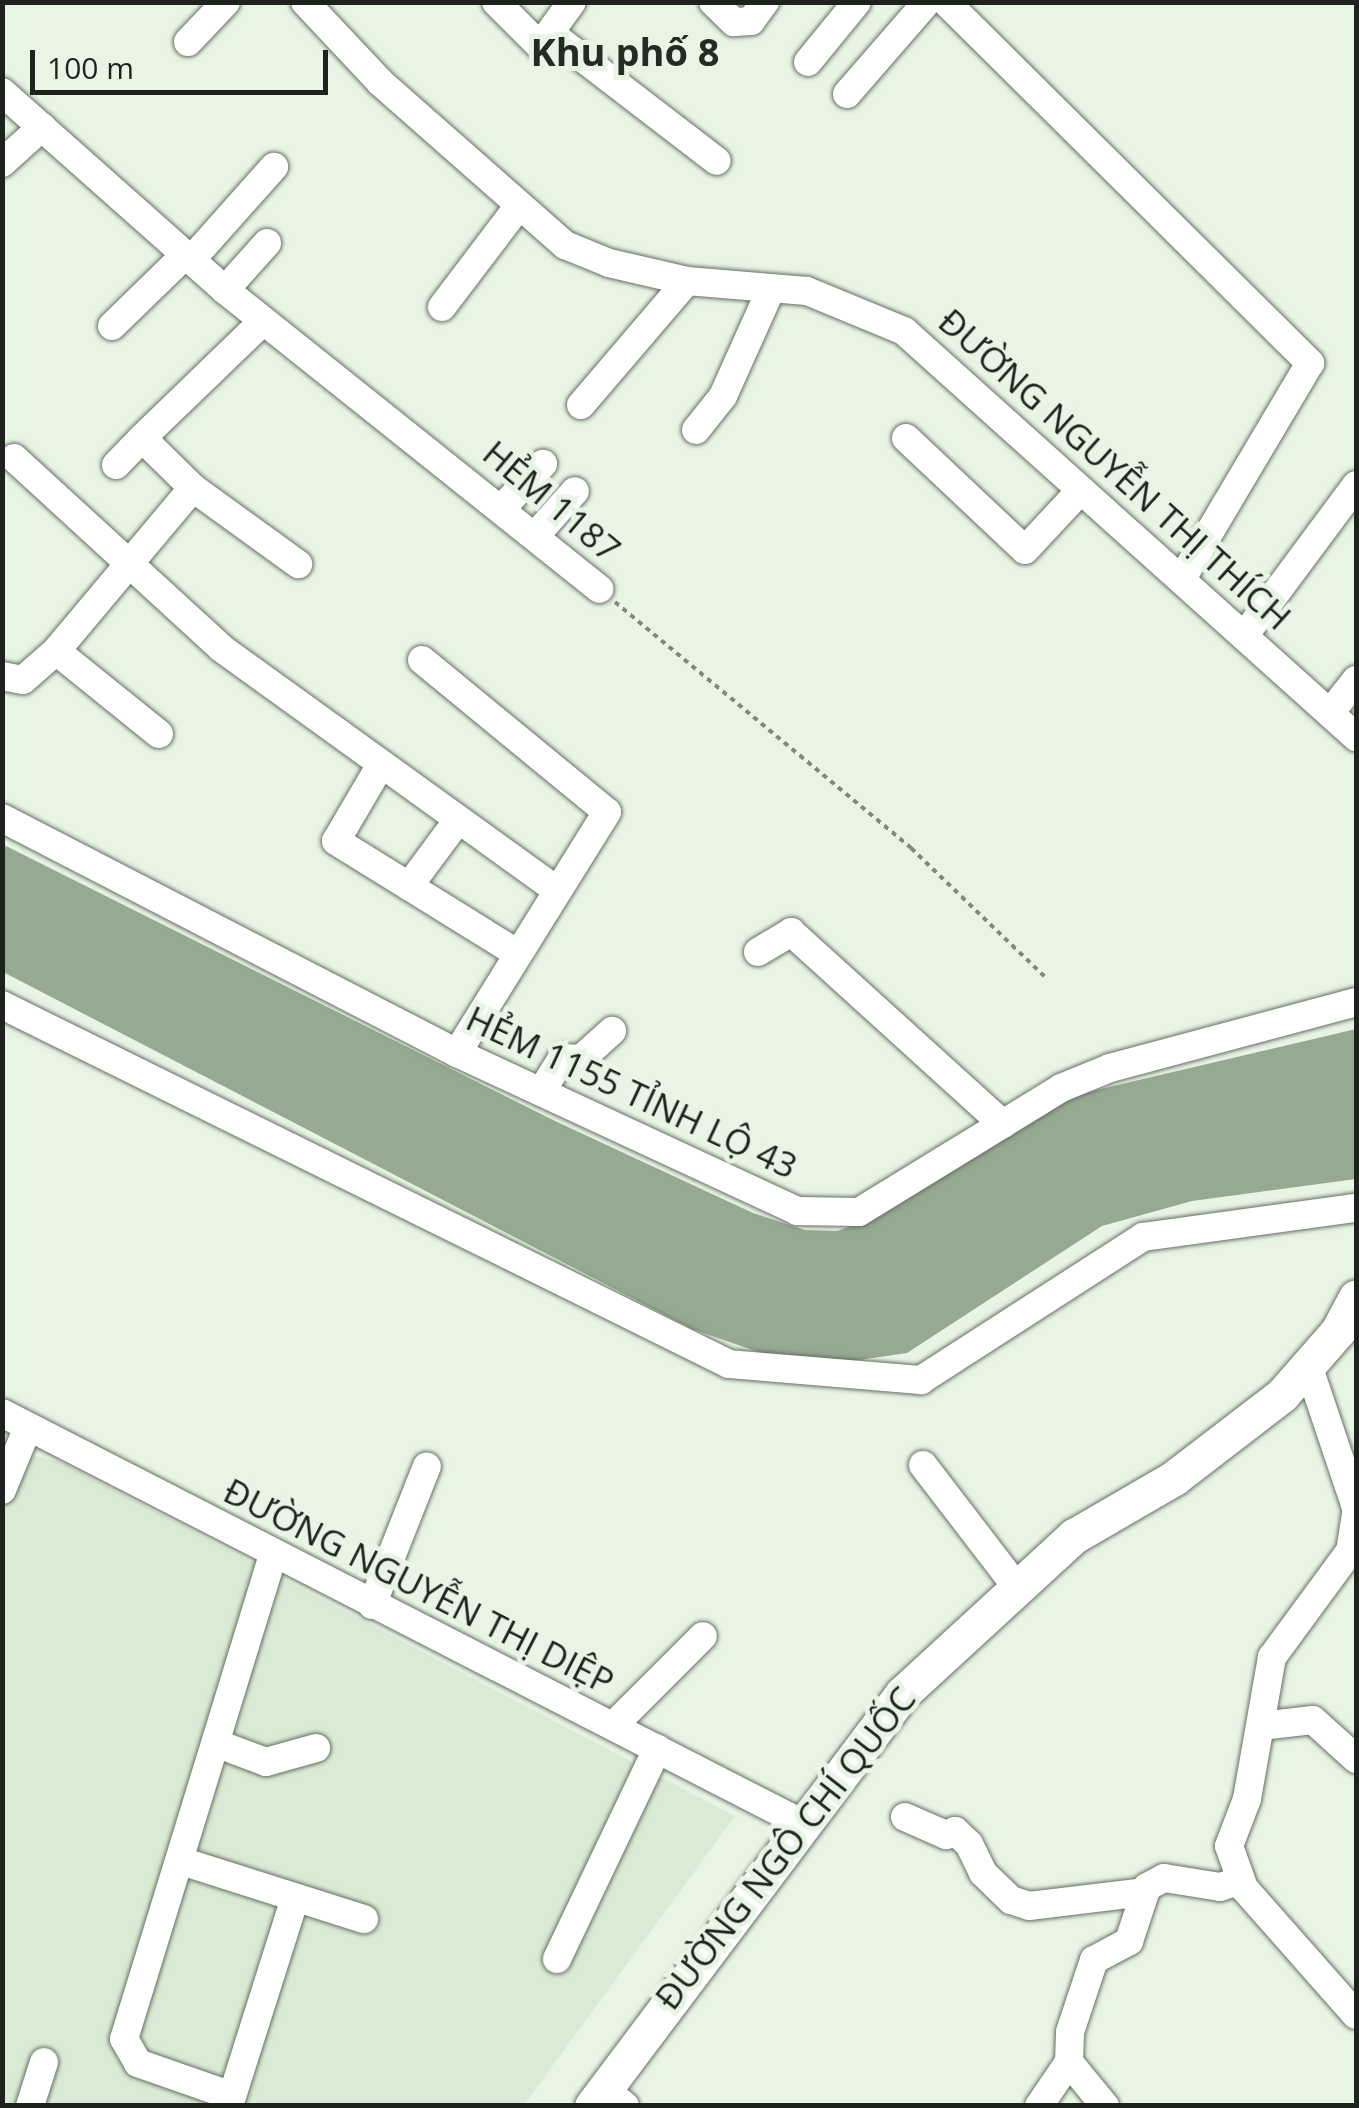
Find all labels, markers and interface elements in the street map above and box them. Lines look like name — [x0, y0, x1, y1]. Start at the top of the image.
district label: Khu phố 8 — [530, 29, 720, 75]
scale bar — [35, 30, 332, 92]
text: 100 m — [47, 47, 134, 88]
street label: ĐƯỜNG NGUYỄN THỊ THÍCH — [930, 300, 1300, 638]
street label: HẺM 1187 — [475, 432, 629, 570]
street label: HẺM 1155 TỈNH LỘ 43 — [460, 997, 804, 1187]
street label: ĐƯỜNG NGUYỄN THỊ DIỆP — [217, 1469, 621, 1703]
street label: ĐƯỜNG NGÔ CHÍ QUỐC — [646, 1678, 924, 2018]

